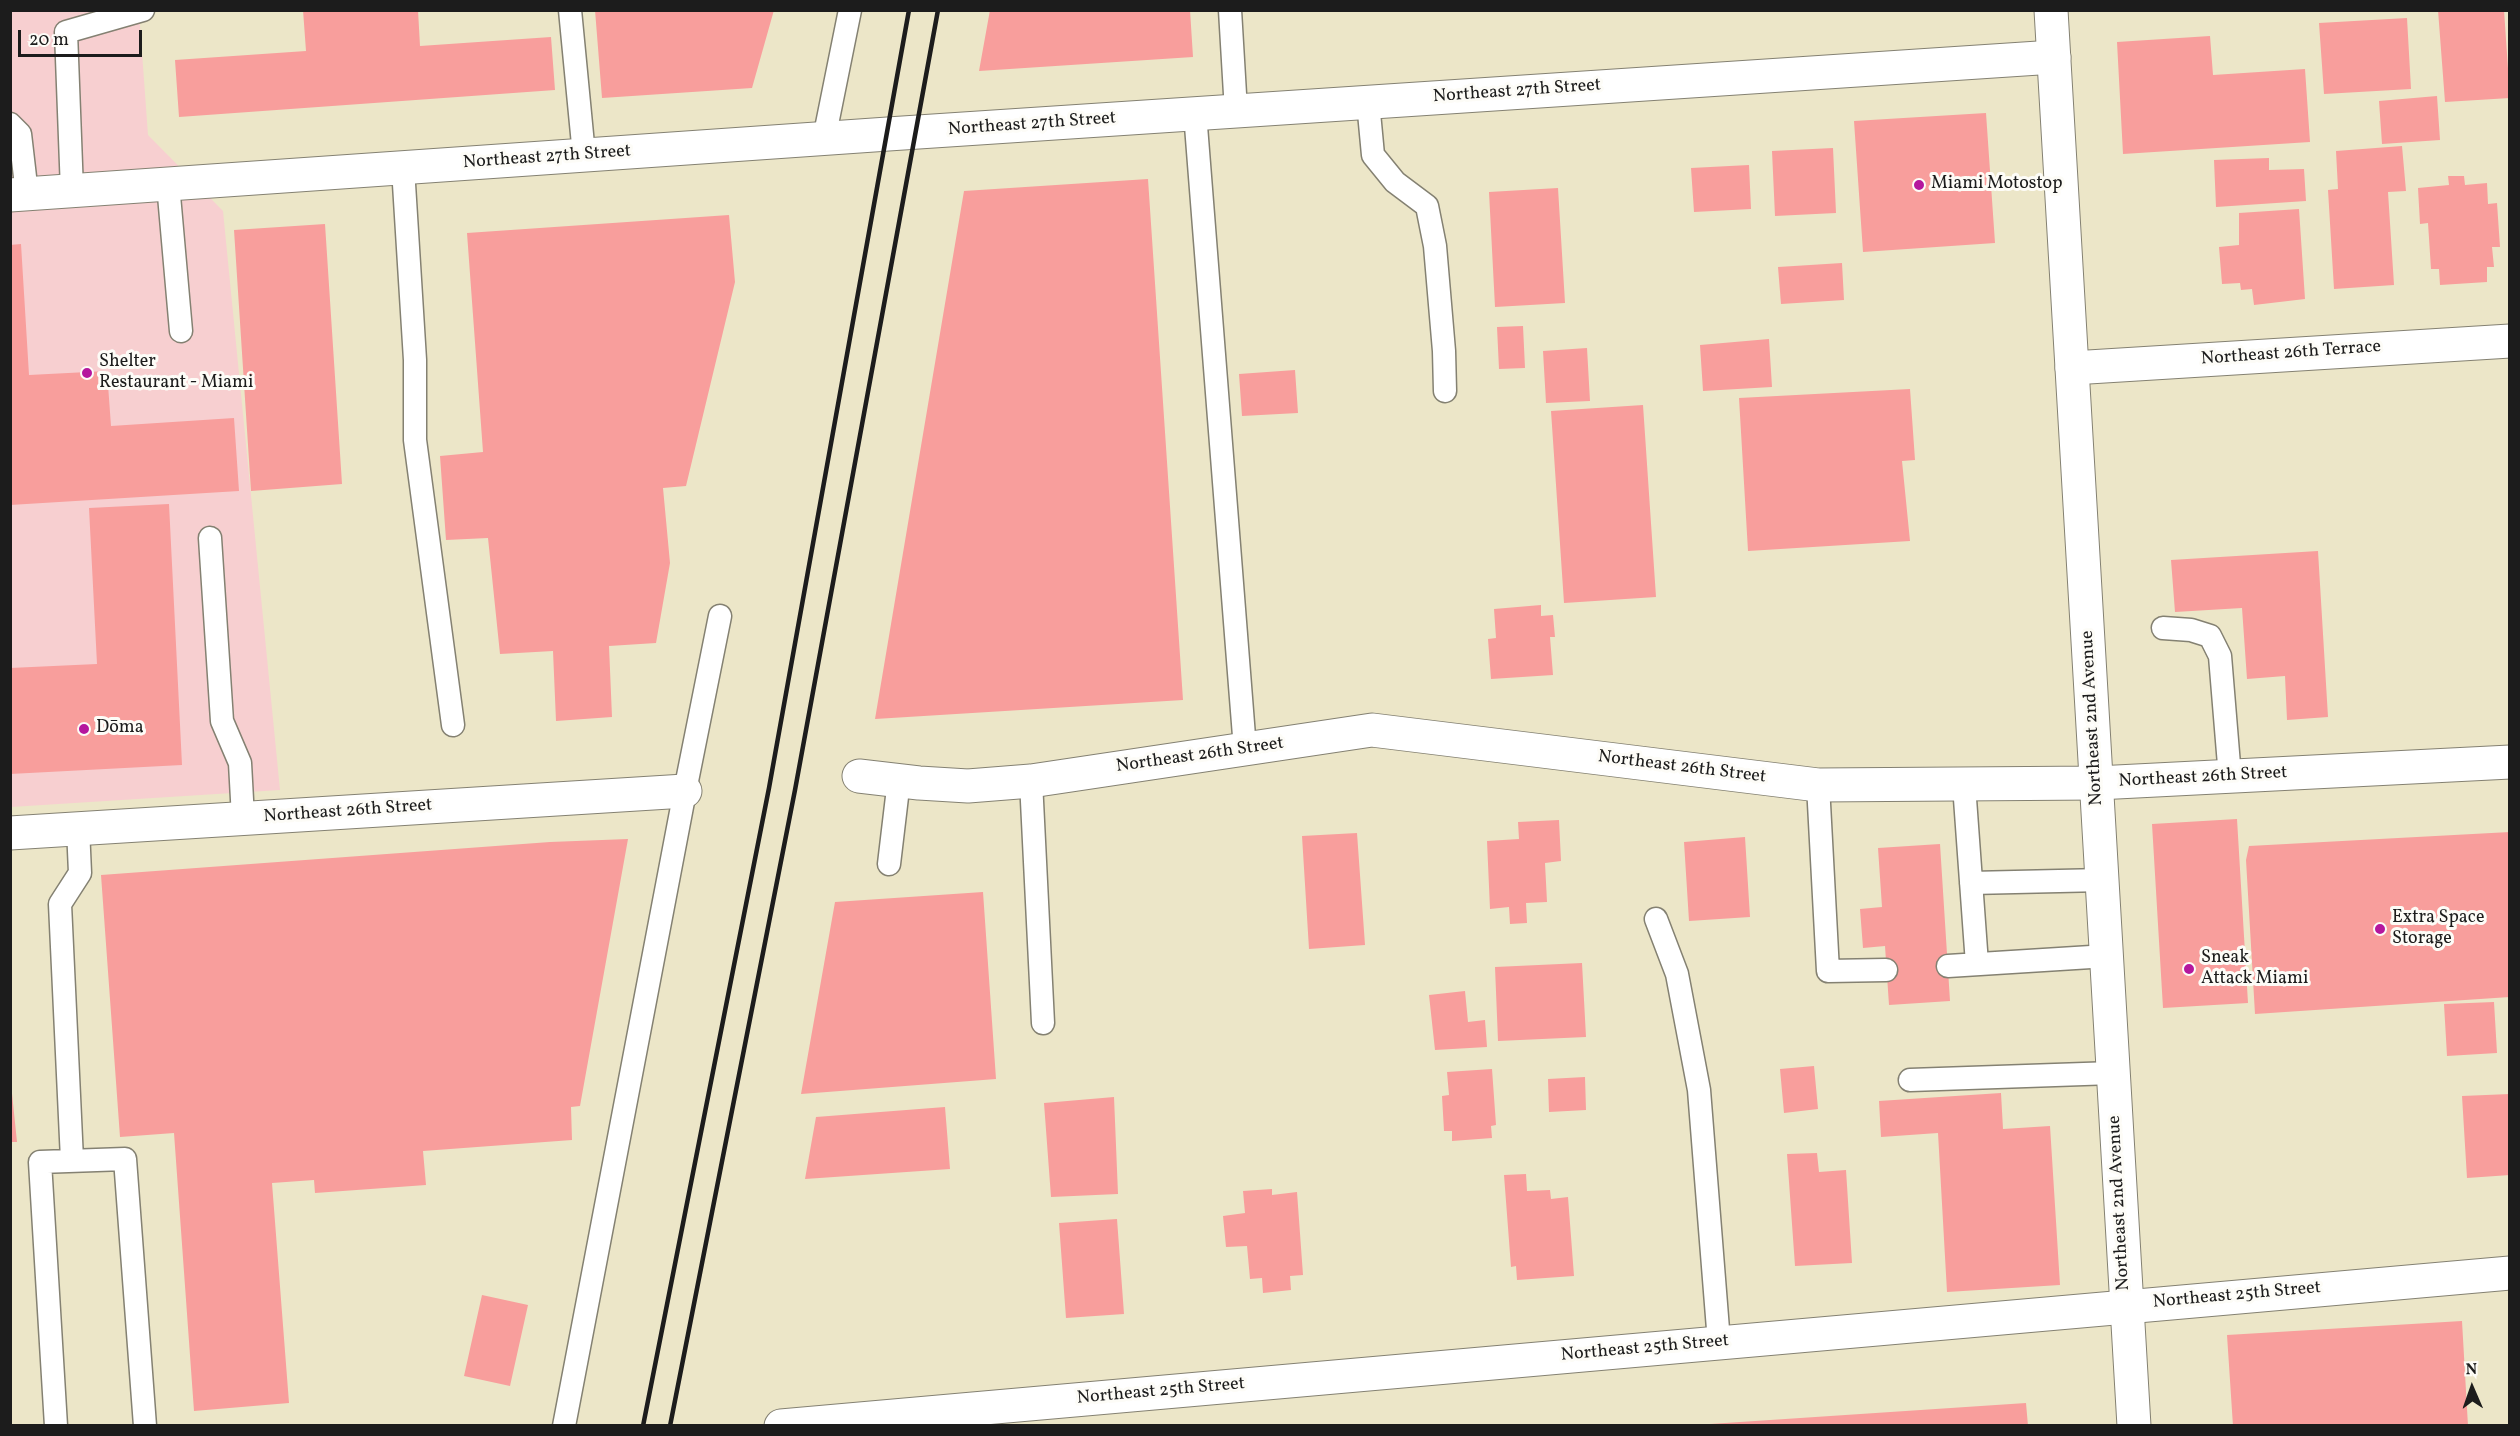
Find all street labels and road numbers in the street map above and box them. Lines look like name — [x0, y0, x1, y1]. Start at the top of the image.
street label: Northeast 27th Street — [1432, 75, 1602, 109]
street label: Northeast 27th Street — [947, 108, 1117, 142]
street label: Northeast 27th Street — [462, 141, 632, 175]
street label: Northeast 26th Terrace — [2200, 337, 2382, 371]
street label: Northeast 2nd Avenue — [2078, 630, 2108, 806]
street label: Northeast 26th Street — [1115, 734, 1285, 778]
street label: Northeast 26th Street — [1597, 747, 1767, 789]
street label: Northeast 26th Street — [2118, 763, 2288, 793]
street label: Northeast 26th Street — [263, 795, 433, 829]
street label: Northeast 2nd Avenue — [2105, 1115, 2135, 1291]
street label: Northeast 25th Street — [2152, 1278, 2322, 1314]
street label: Northeast 25th Street — [1560, 1331, 1730, 1367]
street label: Northeast 25th Street — [1076, 1374, 1246, 1410]

